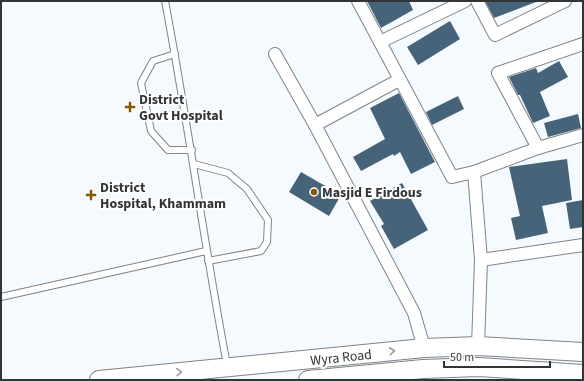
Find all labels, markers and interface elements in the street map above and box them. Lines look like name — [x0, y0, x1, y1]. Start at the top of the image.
place label: District Govt Hospital — [139, 90, 223, 126]
marker: District Govt Hospital — [124, 101, 136, 113]
place label: District Hospital, Khammam — [100, 178, 226, 214]
place label: Masjid E Firdous — [322, 183, 422, 203]
marker: Masjid E Firdous — [309, 187, 319, 197]
marker: District Hospital, Khammam — [85, 189, 97, 201]
scale bar — [444, 343, 550, 369]
street label: Wyra Road — [309, 345, 373, 371]
one-way arrow — [389, 347, 395, 356]
text: 50 m — [450, 349, 474, 366]
one-way arrow — [176, 368, 182, 377]

